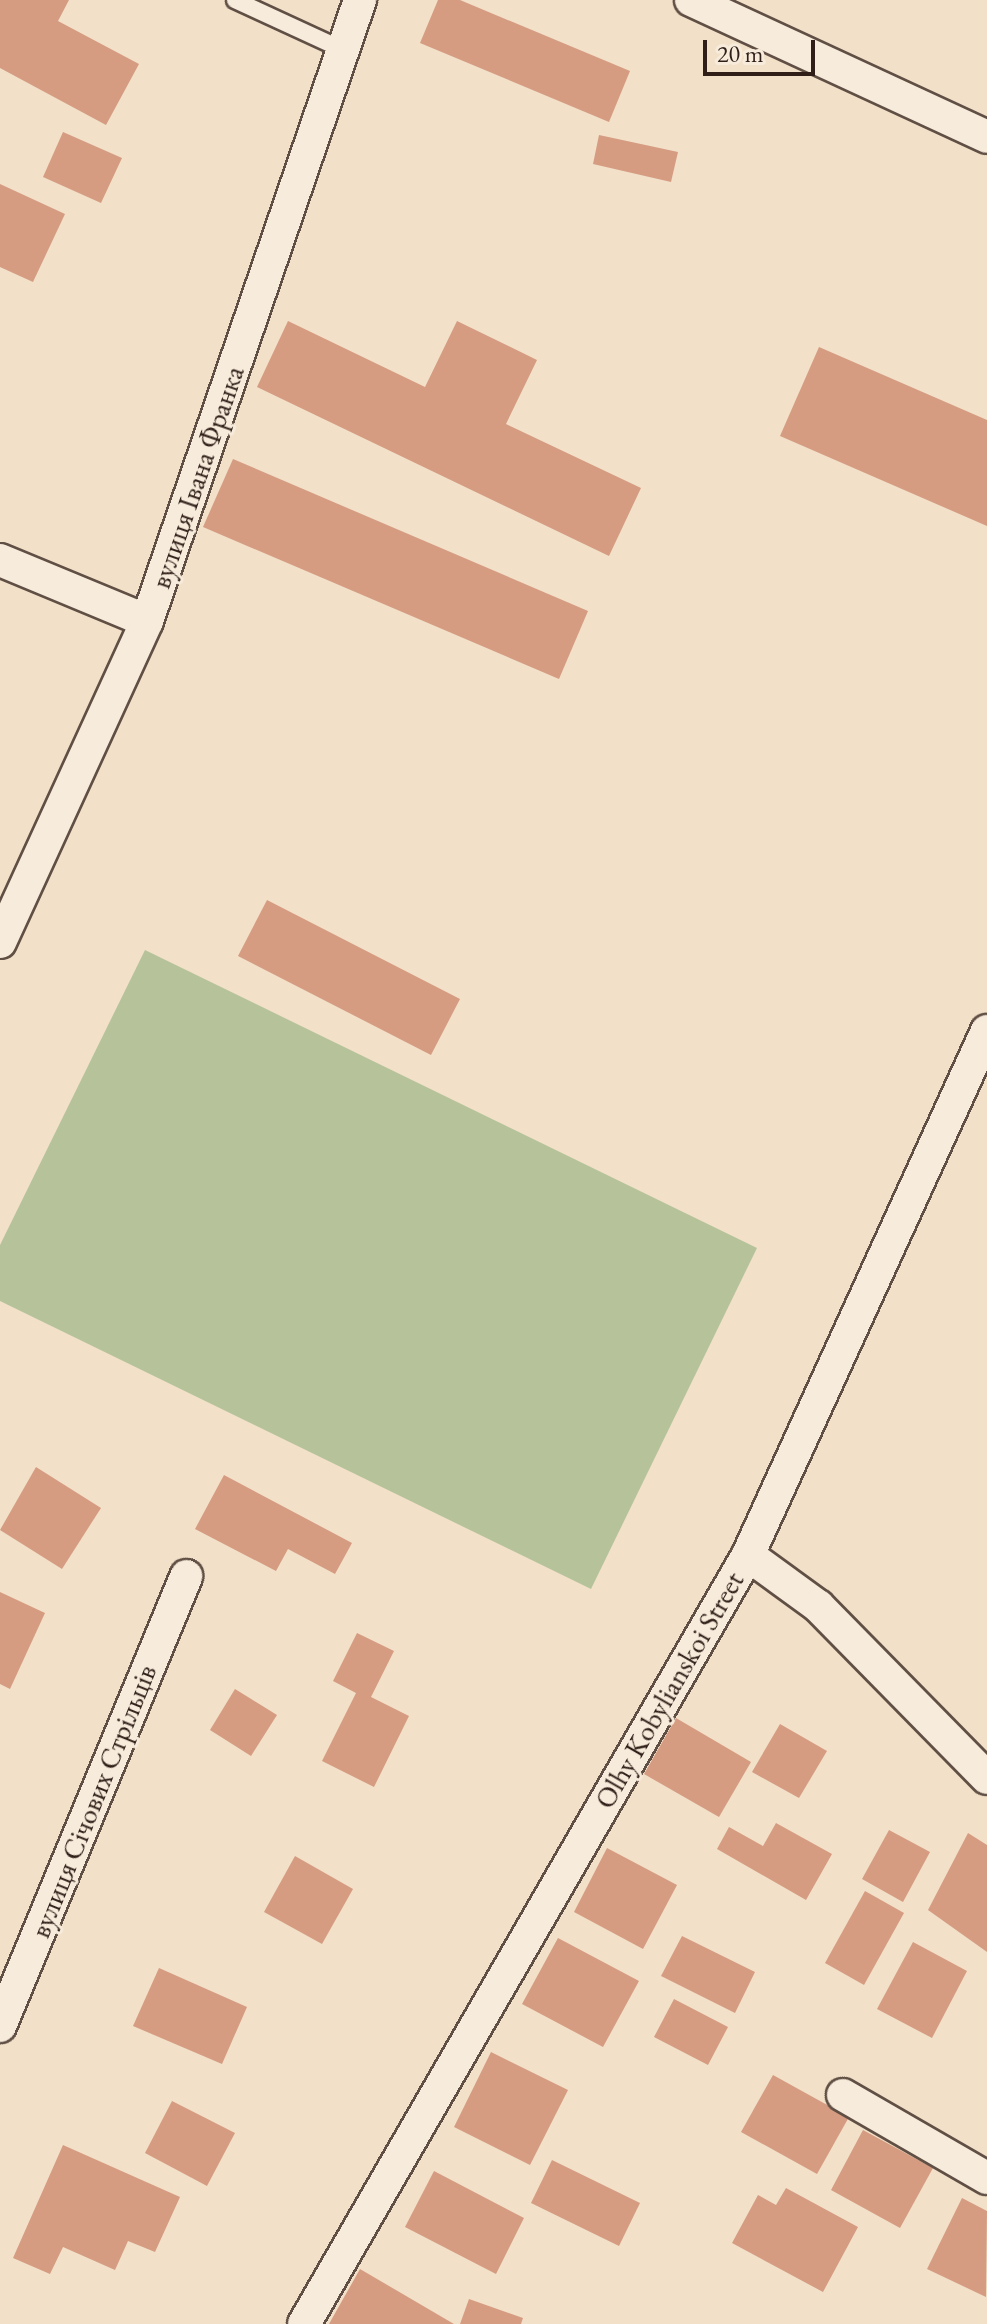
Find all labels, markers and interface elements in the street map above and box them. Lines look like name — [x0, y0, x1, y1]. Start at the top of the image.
scale bar — [707, 24, 819, 74]
text: 20 m — [717, 38, 764, 69]
street label: вулиця Івана Франка — [143, 361, 251, 593]
street label: Olhy Kobylianskoi Street — [588, 1566, 750, 1814]
street label: вулиця Січових Стрільців — [23, 1660, 163, 1942]

